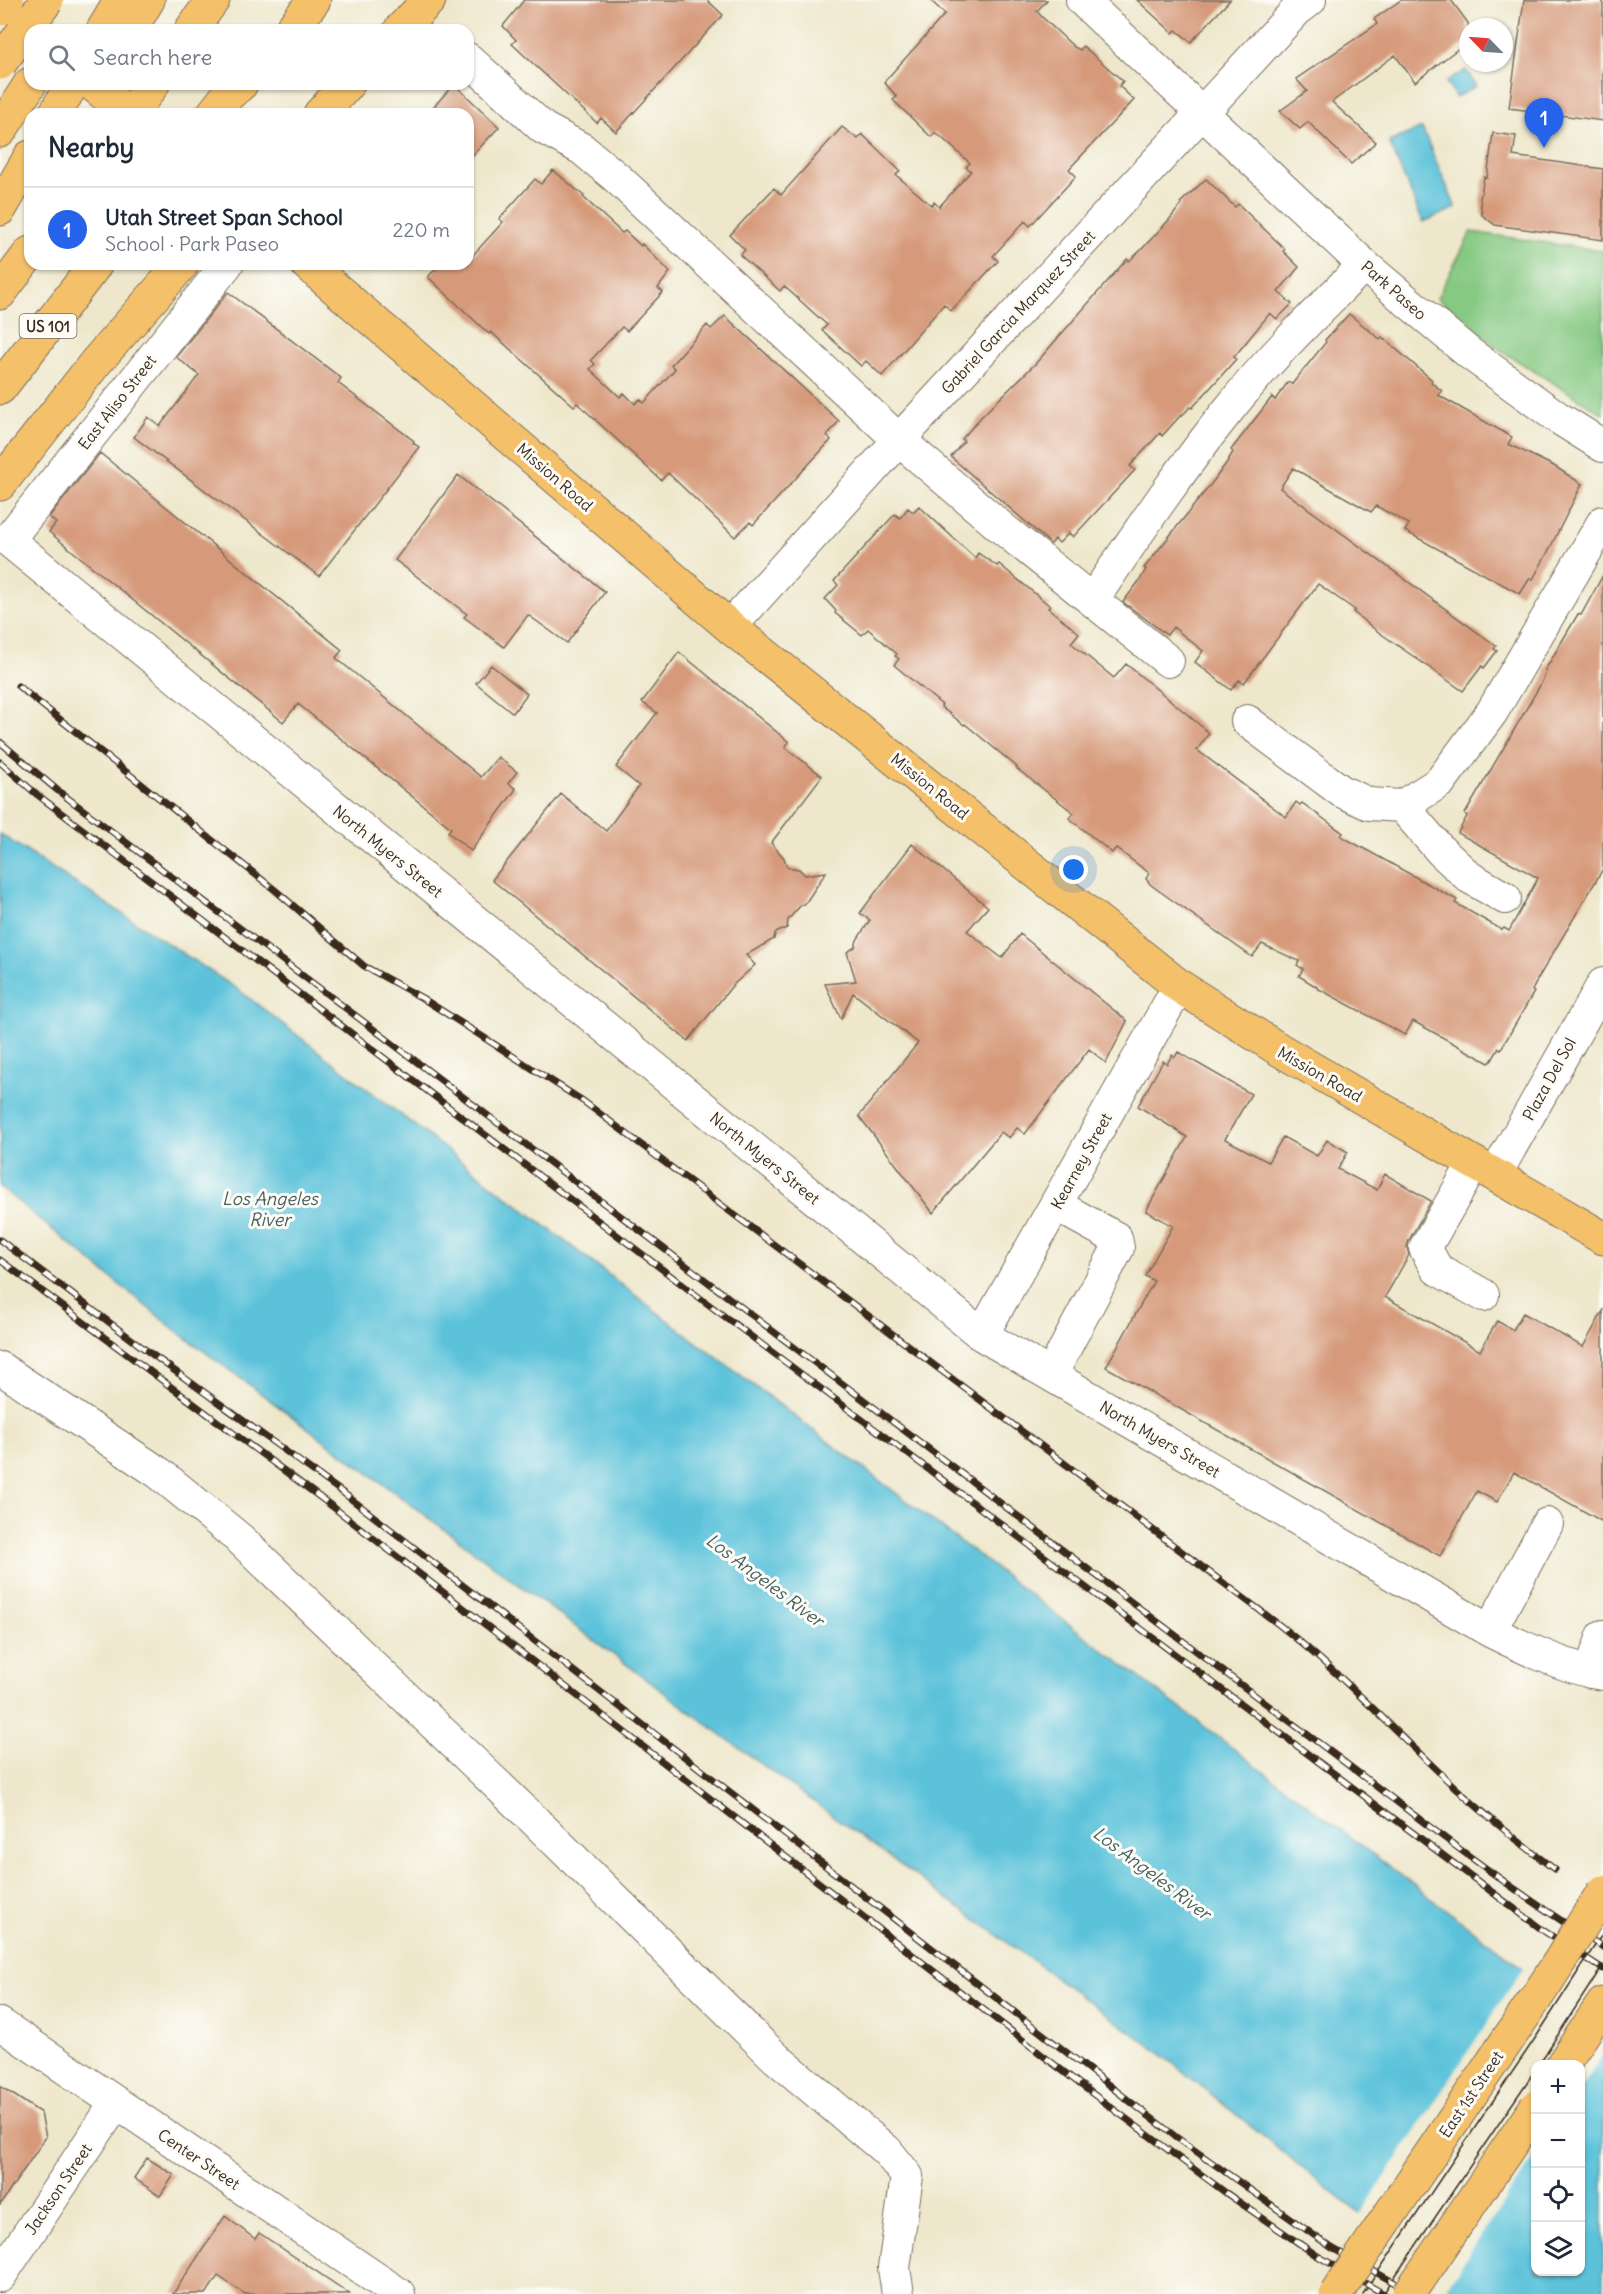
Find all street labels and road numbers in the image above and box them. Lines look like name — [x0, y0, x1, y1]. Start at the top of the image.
street label: Gabriel Garcia Marquez Street — [937, 226, 1100, 398]
street label: Park Paseo — [1357, 256, 1431, 324]
road number: US 101 — [20, 314, 76, 338]
street label: East Aliso Street — [74, 350, 161, 453]
street label: Mission Road — [513, 439, 597, 515]
street label: Mission Road — [887, 749, 973, 823]
street label: North Myers Street — [329, 801, 448, 902]
street label: Plaza Del Sol — [1518, 1034, 1580, 1124]
street label: Mission Road — [1274, 1042, 1366, 1106]
street label: North Myers Street — [706, 1108, 825, 1209]
street label: Kearney Street — [1046, 1109, 1116, 1213]
street label: North Myers Street — [1096, 1396, 1224, 1482]
street label: East 1st Street — [1435, 2046, 1508, 2141]
street label: Center Street — [154, 2124, 244, 2194]
street label: Jackson Street — [20, 2139, 96, 2238]

